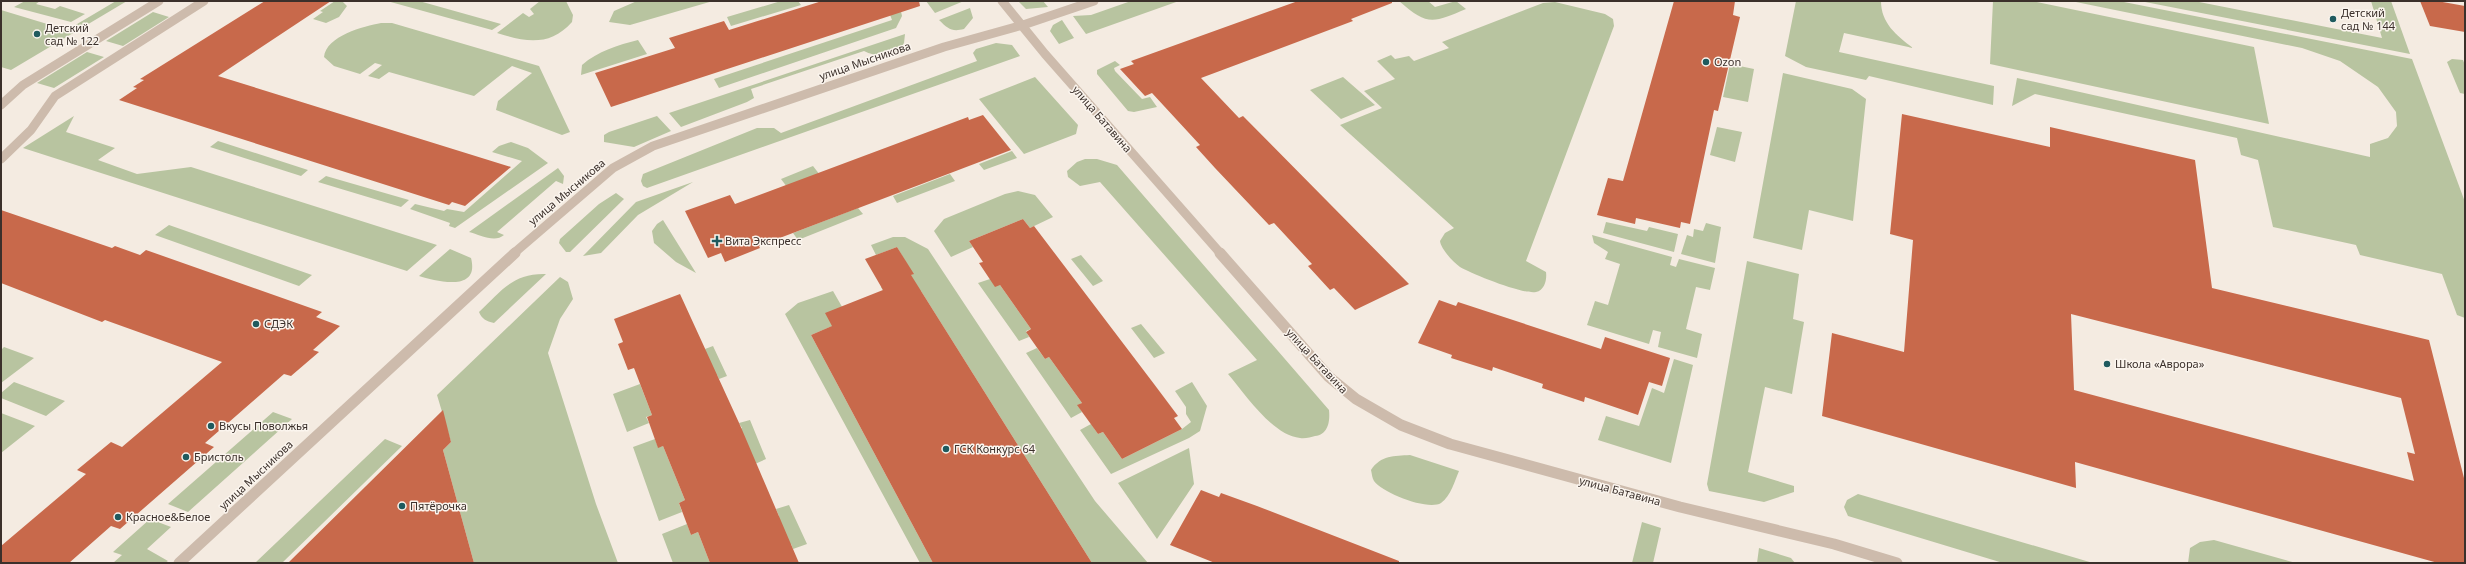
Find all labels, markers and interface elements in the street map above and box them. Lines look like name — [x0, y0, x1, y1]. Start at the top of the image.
place label: Детский сад № 144 — [2341, 5, 2396, 33]
marker: Детский сад № 144 — [2328, 14, 2338, 24]
place label: Детский сад № 122 — [45, 20, 99, 48]
marker: Детский сад № 122 — [32, 29, 42, 39]
street label: улица Мысникова — [817, 38, 913, 83]
place label: Ozon — [1714, 54, 1741, 69]
marker: Ozon — [1701, 57, 1711, 67]
street label: улица Батавина — [1069, 82, 1136, 155]
street label: улица Мысникова — [525, 155, 608, 228]
place label: Вита Экспресс — [725, 233, 801, 248]
marker: Вита Экспресс — [712, 236, 722, 246]
place label: СДЭК — [264, 316, 293, 331]
marker: СДЭК — [251, 319, 261, 329]
street label: улица Батавина — [1283, 325, 1351, 396]
place label: Школа «Аврора» — [2115, 356, 2205, 371]
marker: Школа «Аврора» — [2102, 359, 2112, 369]
place label: Вкусы Поволжья — [219, 418, 308, 433]
marker: Вкусы Поволжья — [206, 421, 216, 431]
street label: улица Мысникова — [215, 436, 296, 513]
place label: ГСК Конкурс 64 — [954, 441, 1036, 456]
marker: ГСК Конкурс 64 — [941, 444, 951, 454]
place label: Бристоль — [194, 449, 244, 464]
marker: Бристоль — [181, 452, 191, 462]
street label: улица Батавина — [1578, 472, 1663, 509]
place label: Пятёрочка — [410, 498, 467, 513]
marker: Пятёрочка — [397, 501, 407, 511]
place label: Красное&Белое — [126, 509, 210, 524]
marker: Красное&Белое — [113, 512, 123, 522]

